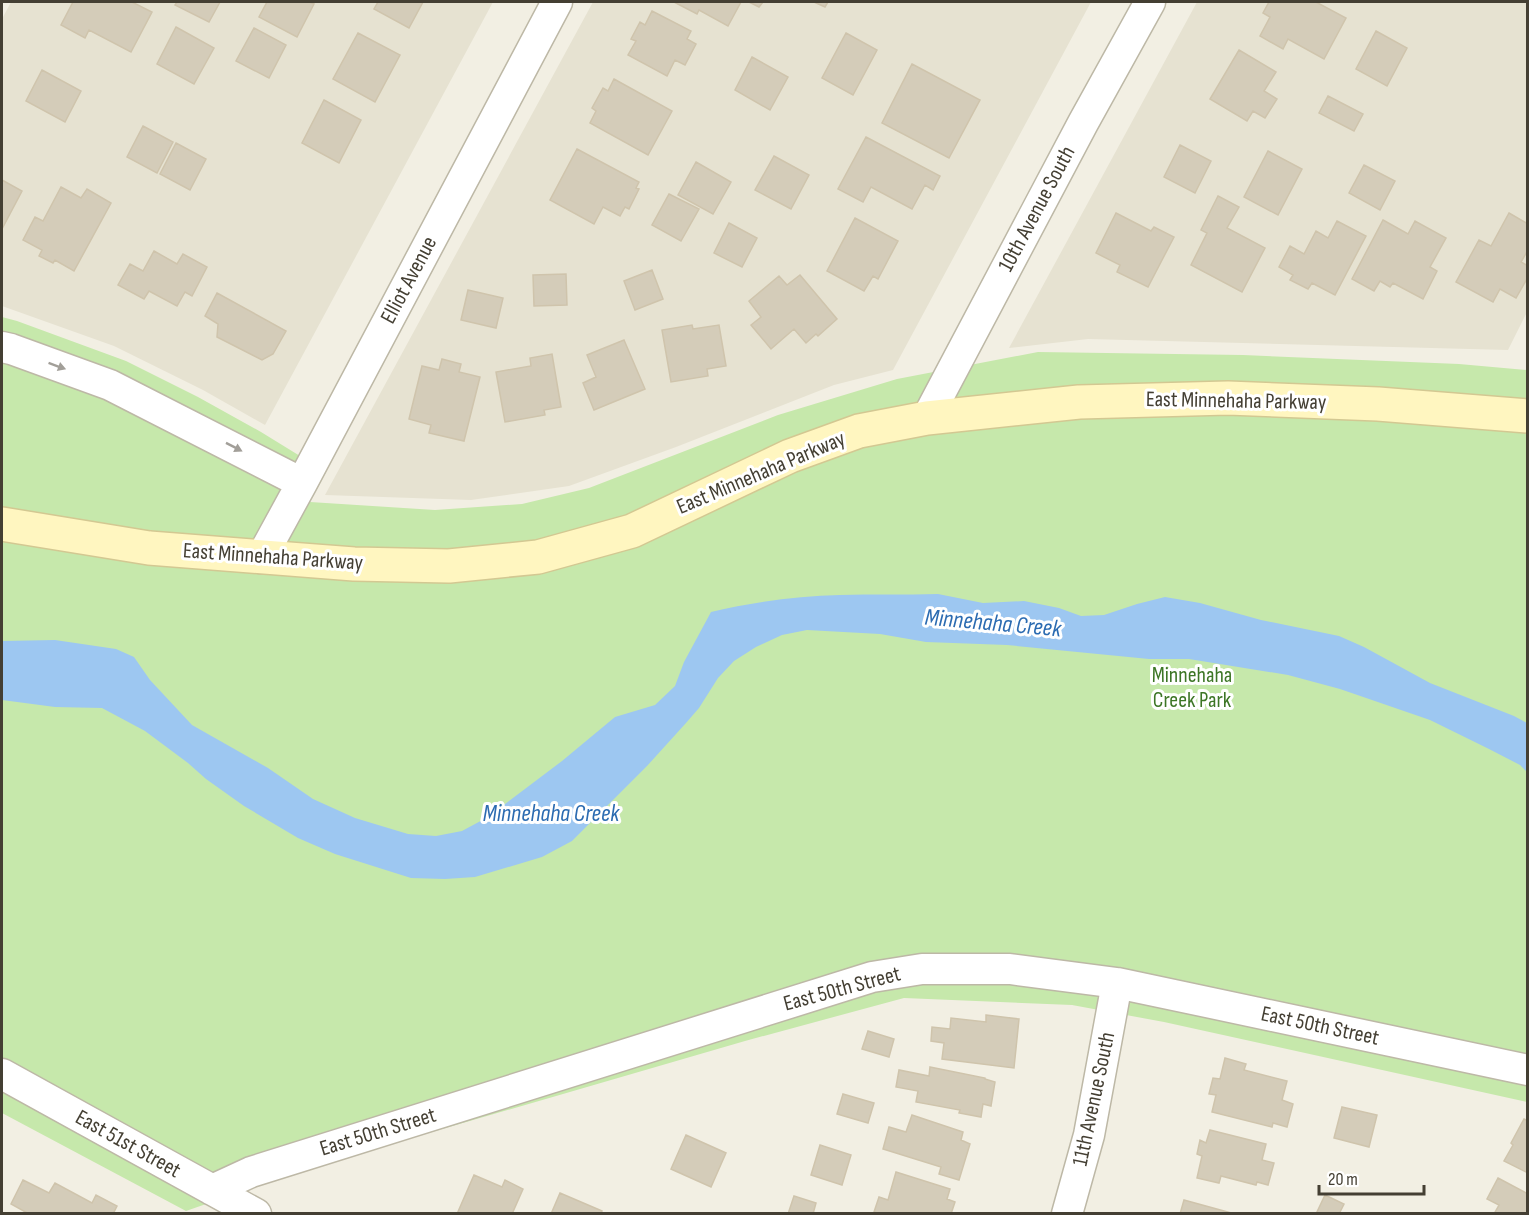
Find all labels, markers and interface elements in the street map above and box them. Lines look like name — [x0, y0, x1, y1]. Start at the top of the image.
street label: 10th Avenue South — [993, 142, 1081, 276]
street label: Elliot Avenue — [375, 232, 443, 328]
one-way arrow — [48, 361, 66, 371]
street label: East Minnehaha Parkway — [1146, 386, 1327, 416]
street label: East Minnehaha Parkway — [673, 425, 850, 521]
one-way arrow — [225, 442, 242, 452]
street label: East Minnehaha Parkway — [182, 537, 364, 577]
water label: Minnehaha Creek — [924, 603, 1063, 643]
park label: Minnehaha Creek Park — [1152, 662, 1232, 714]
water label: Minnehaha Creek — [483, 799, 620, 828]
street label: East 50th Street — [781, 960, 904, 1018]
street label: East 50th Street — [1259, 1000, 1382, 1052]
street label: 11th Avenue South — [1067, 1030, 1121, 1168]
street label: East 50th Street — [317, 1101, 440, 1162]
street label: East 51st Street — [71, 1104, 186, 1184]
scale bar — [1319, 1158, 1424, 1196]
text: 20 m — [1328, 1169, 1358, 1190]

